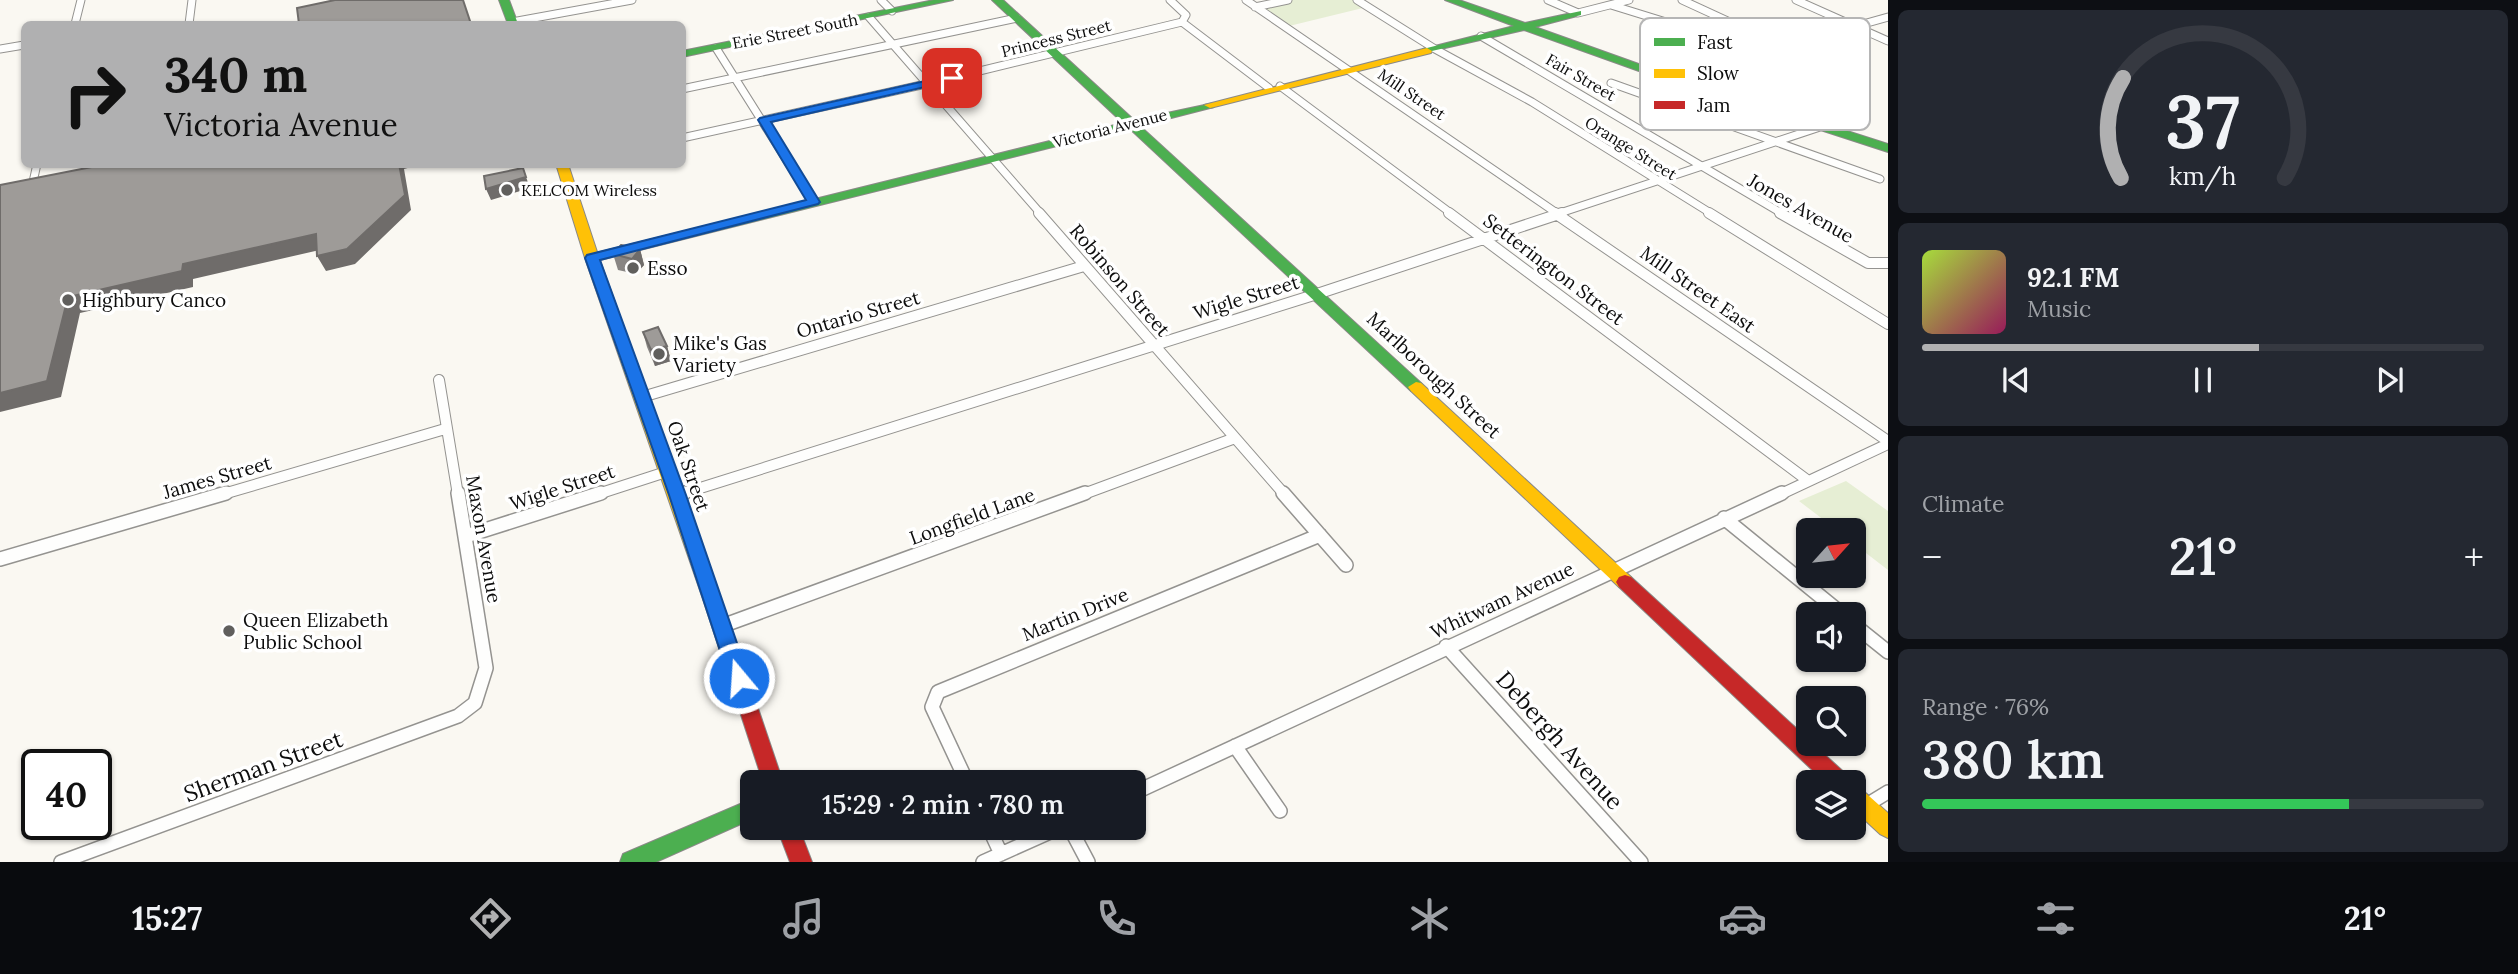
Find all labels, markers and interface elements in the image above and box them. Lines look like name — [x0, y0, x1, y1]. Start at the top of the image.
street label: Erie Street South — [730, 9, 860, 53]
street label: Princess Street — [999, 15, 1114, 61]
legend — [1640, 18, 1870, 130]
text: Fast — [1697, 30, 1733, 54]
text: 340 m — [164, 43, 307, 105]
pin — [922, 48, 982, 108]
icon: right — [49, 49, 140, 140]
street label: Fair Street — [1542, 49, 1620, 105]
icon: arrive — [933, 59, 971, 97]
text: Slow — [1697, 61, 1740, 85]
street label: Mill Street — [1374, 64, 1450, 124]
text: 37 — [2166, 75, 2240, 168]
text: Jam — [1696, 93, 1731, 117]
text: Victoria Avenue — [164, 104, 398, 145]
street label: Victoria Avenue — [1050, 104, 1169, 152]
street label: Orange Street — [1581, 112, 1681, 185]
text: km/h — [2169, 159, 2237, 191]
street label: Jones Avenue — [1743, 168, 1858, 248]
place label: KELCOM Wireless — [521, 180, 657, 200]
marker: KELCOM Wireless — [499, 182, 515, 198]
street label: Setterington Street — [1479, 208, 1630, 330]
street label: Robinson Street — [1065, 219, 1176, 342]
street label: Mill Street East — [1636, 241, 1761, 338]
place label: Esso — [647, 256, 688, 280]
marker: Esso — [625, 260, 641, 276]
text: 92.1 FM — [2027, 261, 2119, 294]
street label: Wigle Street — [1190, 269, 1302, 324]
street label: Ontario Street — [794, 285, 923, 343]
place label: Highbury Canco — [82, 288, 226, 312]
marker: Highbury Canco — [60, 292, 76, 308]
text: Music — [2027, 294, 2091, 323]
street label: Marlborough Street — [1362, 307, 1506, 444]
place label: Mike's Gas Variety — [672, 331, 767, 377]
marker: Mike's Gas Variety — [651, 346, 667, 362]
icon: previous — [1997, 361, 2035, 399]
icon: pause — [2184, 361, 2222, 399]
icon: next — [2371, 361, 2409, 399]
street label: Oak Street — [662, 418, 716, 515]
street label: James Street — [159, 450, 275, 504]
street label: Wigle Street — [506, 459, 618, 515]
street label: Maxon Avenue — [461, 473, 507, 605]
street label: Longfield Lane — [906, 482, 1038, 550]
text: Climate — [1922, 489, 2004, 518]
north arrow — [1796, 518, 1866, 588]
map controls — [1796, 518, 1866, 840]
text: 21° — [2169, 523, 2237, 589]
text: − — [1922, 533, 1942, 581]
text: + — [2464, 533, 2484, 581]
street label: Whitwam Avenue — [1427, 556, 1577, 644]
street label: Martin Drive — [1018, 582, 1132, 646]
button: sound — [1796, 602, 1866, 672]
place label: Queen Elizabeth Public School — [243, 608, 388, 654]
marker: Queen Elizabeth Public School — [221, 623, 237, 639]
position arrow — [702, 641, 776, 715]
street label: Debergh Avenue — [1490, 665, 1630, 815]
button: search — [1796, 686, 1866, 756]
text: Range · 76% — [1922, 692, 2049, 721]
street label: Sherman Street — [180, 724, 346, 808]
text: 380 km — [1922, 726, 2104, 792]
speed limit sign: 40 — [21, 749, 112, 840]
button: layers — [1796, 770, 1866, 840]
text: 15:29 · 2 min · 780 m — [822, 788, 1064, 821]
icon: directions — [466, 894, 515, 943]
icon: music — [779, 894, 828, 943]
icon: phone — [1092, 894, 1141, 943]
icon: climate — [1405, 894, 1454, 943]
icon: car — [1718, 894, 1767, 943]
icon: filters — [2031, 894, 2080, 943]
text: 15:27 — [132, 898, 202, 939]
text: 21° — [2344, 898, 2386, 939]

